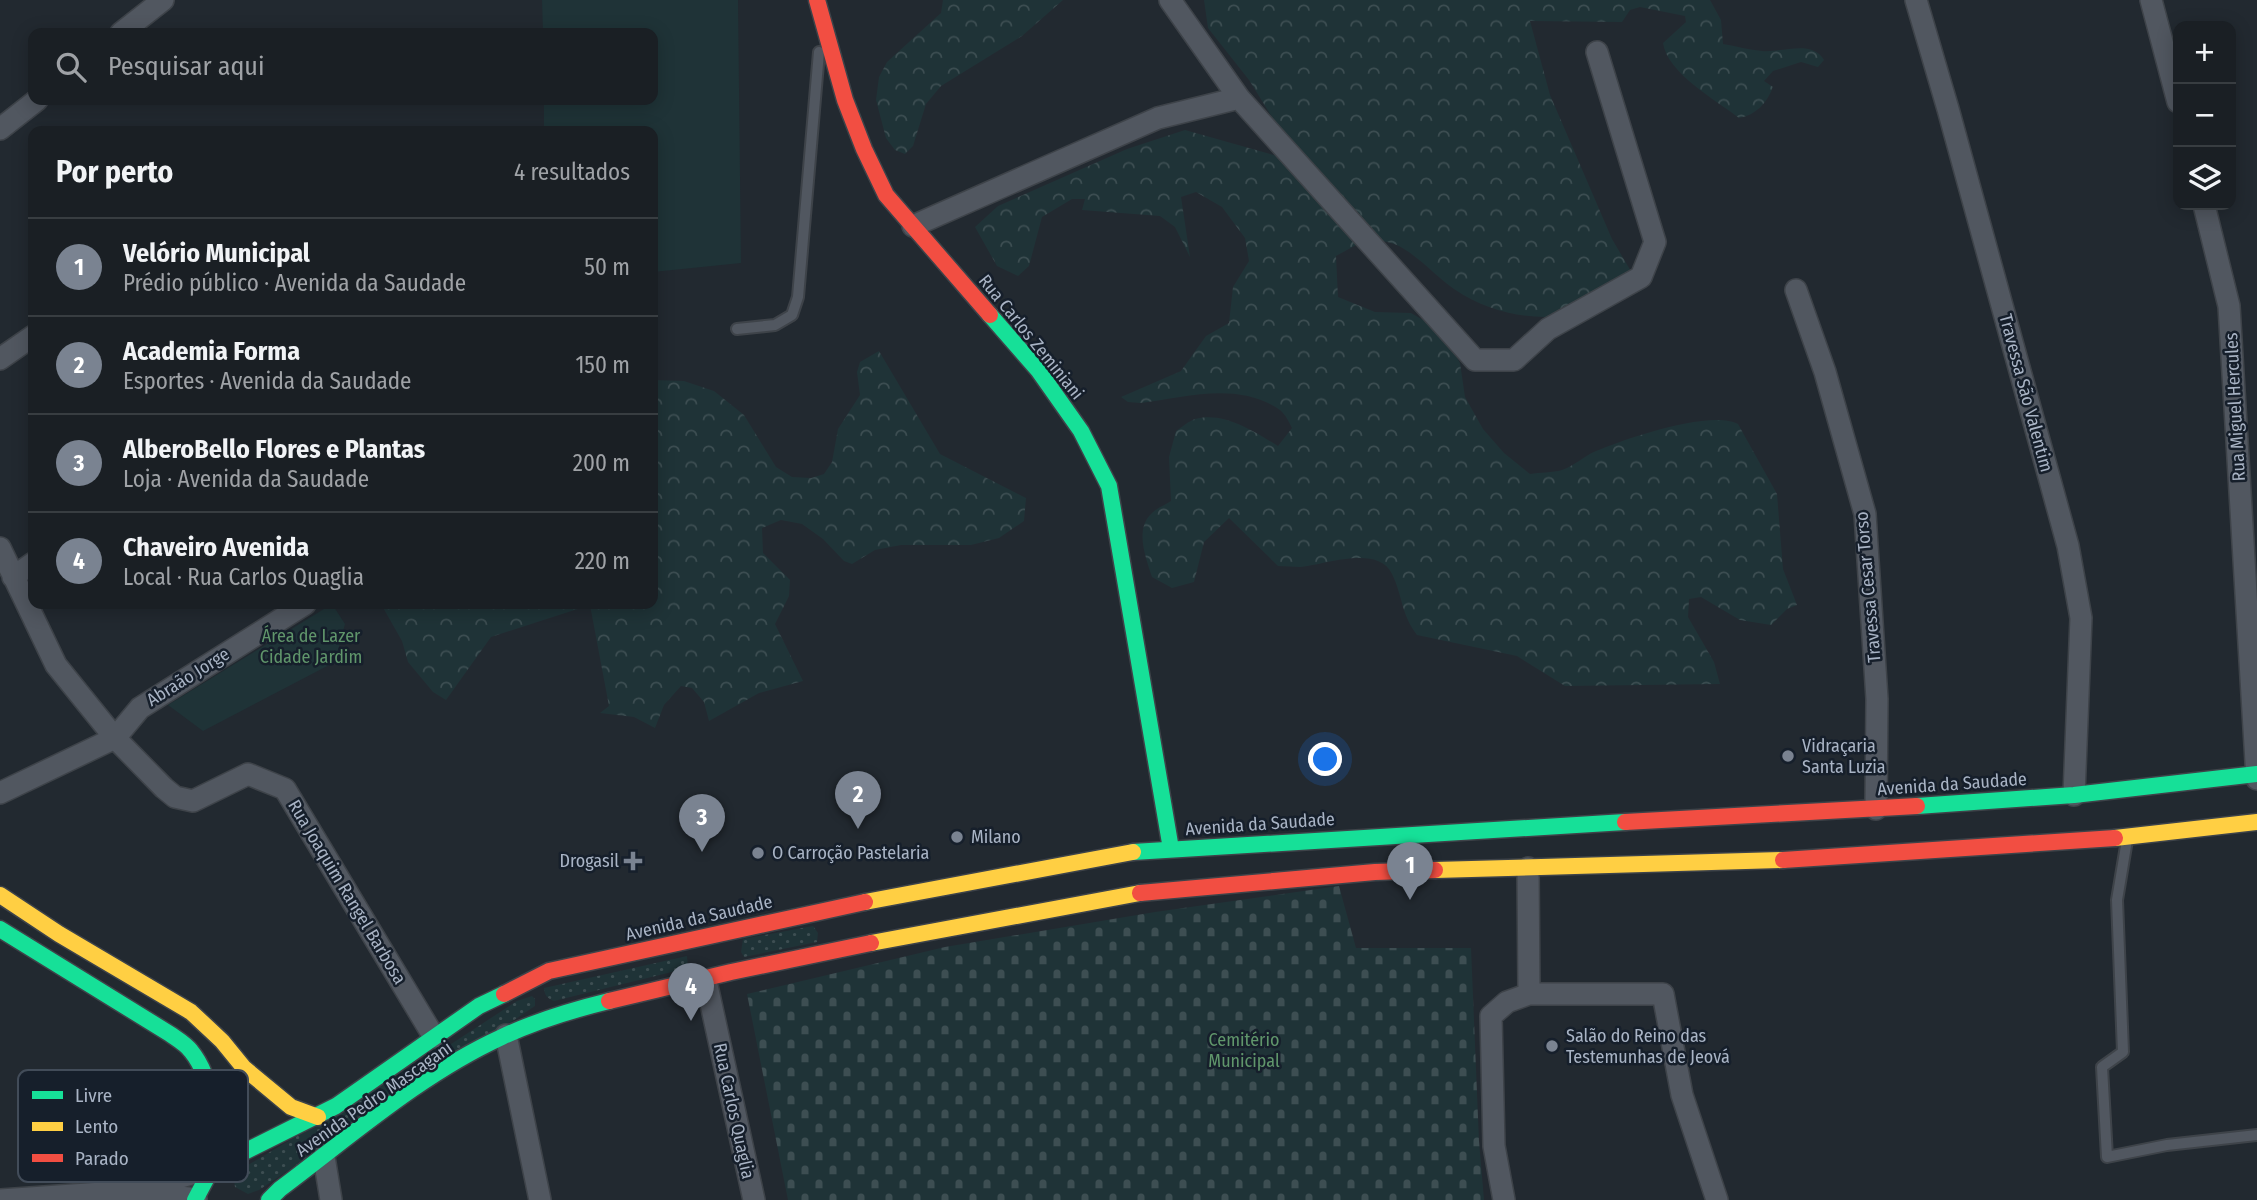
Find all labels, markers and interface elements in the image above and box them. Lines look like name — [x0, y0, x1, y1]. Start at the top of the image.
map controls — [2173, 21, 2236, 210]
button: + — [2173, 21, 2236, 84]
search box — [28, 28, 658, 105]
icon: search — [52, 48, 90, 86]
text: Pesquisar aqui — [108, 51, 265, 82]
button: − — [2173, 84, 2236, 147]
button: layers — [2173, 147, 2236, 210]
text: Por perto — [56, 154, 173, 190]
text: 4 resultados — [514, 158, 630, 186]
text: Velório Municipal — [123, 238, 310, 269]
text: 1 — [74, 253, 84, 281]
text: 50 m — [584, 253, 630, 281]
text: Prédio público · Avenida da Saudade — [123, 269, 466, 297]
street label: Rua Carlos Zeminiani — [974, 270, 1088, 404]
street label: Travessa São Valentim — [1994, 311, 2058, 475]
street label: Rua Miguel Hercules — [2220, 332, 2250, 482]
text: Academia Forma — [123, 336, 300, 367]
text: 2 — [74, 351, 84, 379]
text: 150 m — [575, 351, 630, 379]
text: Esportes · Avenida da Saudade — [123, 367, 411, 395]
text: AlberoBello Flores e Plantas — [123, 434, 425, 465]
text: 3 — [74, 449, 84, 477]
text: 200 m — [573, 449, 630, 477]
text: Loja · Avenida da Saudade — [123, 465, 369, 493]
street label: Travessa Cesar Torso — [1850, 511, 1886, 663]
text: Chaveiro Avenida — [123, 532, 309, 563]
text: 4 — [73, 547, 85, 575]
text: 220 m — [575, 547, 630, 575]
text: Local · Rua Carlos Quaglia — [123, 563, 364, 591]
park label: Área de Lazer Cidade Jardim — [260, 624, 362, 668]
street label: Abraão Jorge — [143, 643, 234, 711]
place label: Vidraçaria Santa Luzia — [1802, 735, 1886, 778]
your location — [1308, 742, 1342, 776]
marker: Vidraçaria Santa Luzia — [1780, 748, 1796, 764]
street label: Avenida da Saudade — [1876, 768, 2028, 800]
pin: 2 — [835, 771, 881, 829]
pin: 3 — [679, 794, 725, 852]
street label: Rua Joaquim Rangel Barbosa — [283, 796, 411, 988]
street label: Avenida da Saudade — [1184, 808, 1336, 840]
place label: Milano — [971, 826, 1021, 848]
marker: Milano — [949, 829, 965, 845]
place label: O Carroção Pastelaria — [772, 842, 930, 864]
pin: 1 — [1387, 842, 1433, 900]
marker: O Carroção Pastelaria — [750, 845, 766, 861]
place label: Drogasil — [560, 850, 619, 872]
marker: Drogasil — [625, 853, 641, 869]
street label: Avenida da Saudade — [624, 890, 775, 946]
pin: 4 — [668, 963, 714, 1021]
place label: Salão do Reino das Testemunhas de Jeová — [1566, 1025, 1730, 1068]
park label: Cemitério Municipal — [1208, 1029, 1280, 1072]
street label: Avenida Pedro Mascagani — [291, 1037, 457, 1161]
marker: Salão do Reino das Testemunhas de Jeová — [1544, 1038, 1560, 1054]
street label: Rua Carlos Quaglia — [709, 1041, 759, 1181]
legend — [18, 1070, 248, 1182]
text: Livre — [75, 1084, 112, 1107]
text: Lento — [75, 1115, 118, 1138]
text: Parado — [75, 1147, 129, 1170]

